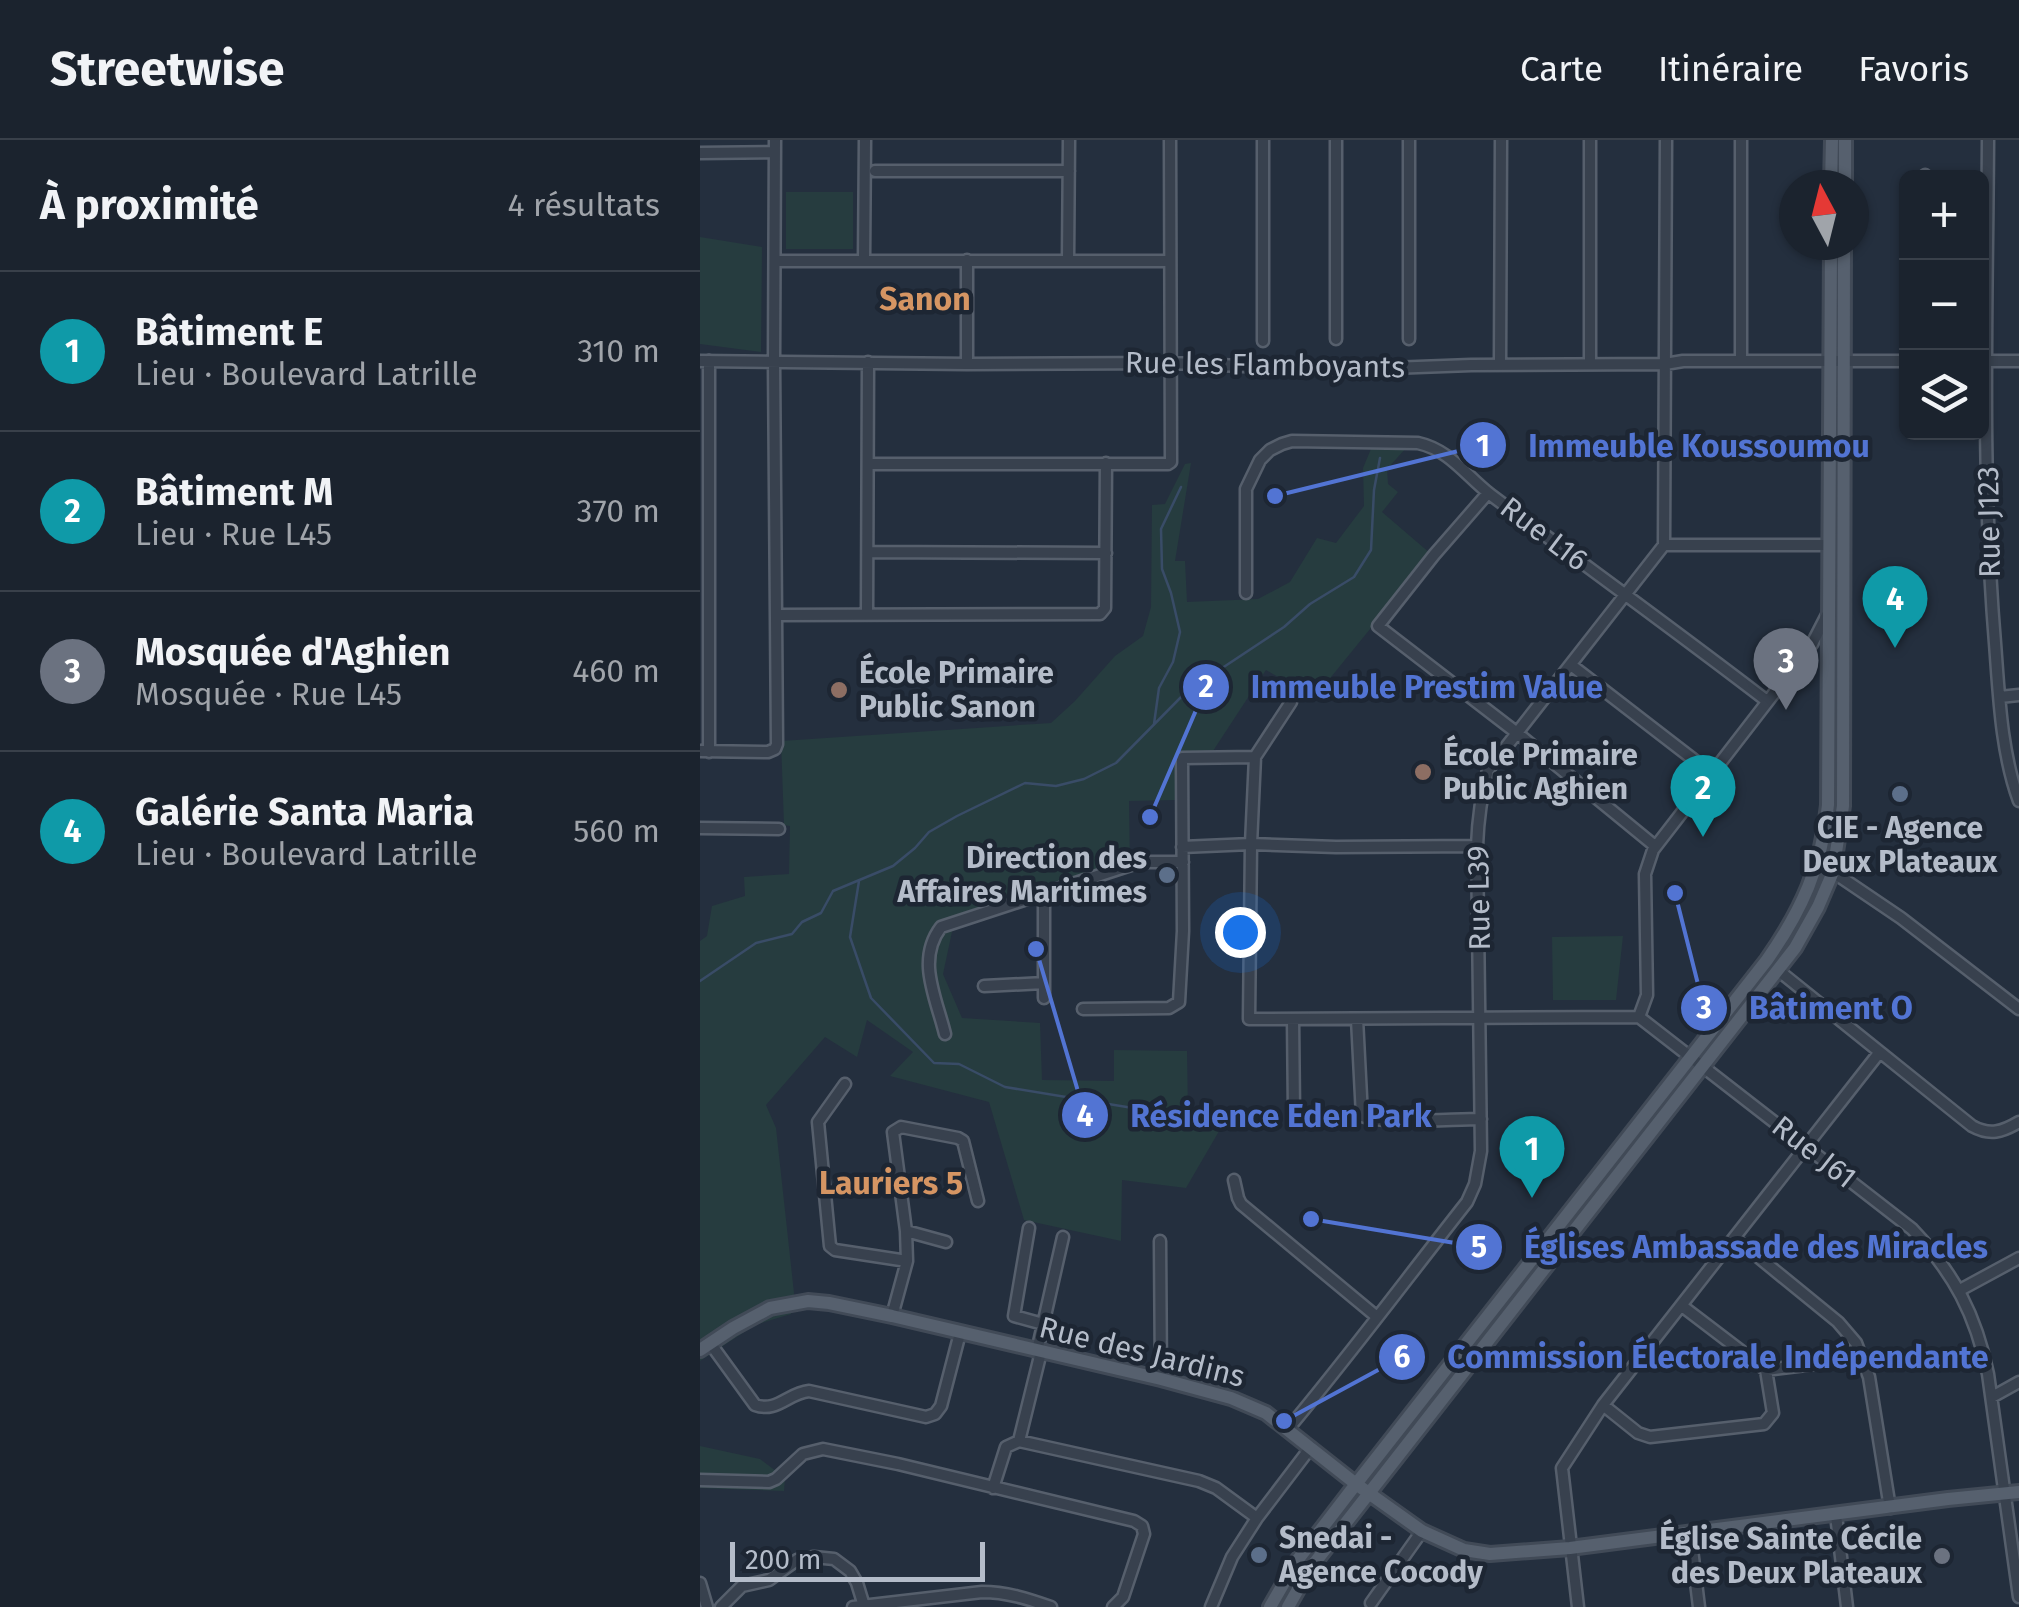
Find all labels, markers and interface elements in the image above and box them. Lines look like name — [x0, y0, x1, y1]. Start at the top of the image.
text: Streetwise — [50, 40, 284, 98]
text: Carte — [1520, 48, 1603, 90]
text: Itinéraire — [1658, 48, 1803, 90]
text: Favoris — [1858, 48, 1969, 90]
north arrow — [1779, 170, 1869, 260]
map controls — [1899, 170, 1989, 440]
button: + — [1899, 170, 1989, 260]
text: À proximité — [40, 180, 259, 230]
text: 4 résultats — [507, 186, 660, 224]
button: − — [1899, 260, 1989, 350]
district label: Sanon — [879, 280, 971, 318]
text: Bâtiment E — [135, 309, 323, 355]
text: 1 — [65, 332, 80, 370]
text: 310 m — [577, 332, 660, 370]
street label: Rue les Flamboyants — [1125, 345, 1405, 385]
button: layers — [1899, 350, 1989, 440]
text: Lieu · Boulevard Latrille — [135, 355, 478, 393]
callout: Immeuble Koussoumou — [1458, 414, 1889, 476]
text: Immeuble Koussoumou — [1528, 427, 1870, 465]
text: 1 — [1476, 428, 1490, 464]
street label: Rue J123 — [1970, 466, 2008, 578]
text: Bâtiment M — [135, 469, 333, 515]
street label: Rue L16 — [1493, 489, 1595, 579]
text: 2 — [64, 492, 81, 530]
text: 370 m — [577, 492, 660, 530]
text: Lieu · Rue L45 — [135, 515, 332, 553]
pin: 4 — [1862, 566, 1928, 648]
pin: 3 — [1754, 628, 1818, 710]
text: Mosquée d'Aghien — [135, 629, 451, 675]
text: 3 — [64, 652, 81, 690]
text: 460 m — [572, 652, 660, 690]
place label: École Primaire Public Sanon — [859, 652, 1054, 725]
callout: Immeuble Prestim Value — [1181, 656, 1623, 718]
text: Immeuble Prestim Value — [1251, 668, 1603, 706]
text: 2 — [1198, 669, 1214, 705]
text: Mosquée · Rue L45 — [135, 675, 402, 713]
marker: École Primaire Public Sanon — [828, 679, 850, 701]
place label: École Primaire Public Aghien — [1443, 734, 1638, 807]
pin: 2 — [1670, 754, 1736, 837]
marker: École Primaire Public Aghien — [1412, 761, 1434, 783]
marker: CIE - Agence Deux Plateaux — [1889, 783, 1911, 805]
text: Galérie Santa Maria — [135, 789, 474, 835]
place label: CIE - Agence Deux Plateaux — [1803, 810, 1998, 880]
text: 4 — [63, 812, 82, 850]
text: 560 m — [573, 812, 660, 850]
text: Lieu · Boulevard Latrille — [135, 835, 478, 873]
place label: Direction des Affaires Maritimes — [897, 840, 1147, 910]
street label: Rue L39 — [1460, 845, 1498, 951]
marker: Direction des Affaires Maritimes — [1156, 864, 1178, 886]
your location — [1215, 907, 1266, 958]
callout: Bâtiment O — [1679, 977, 1933, 1039]
text: Bâtiment O — [1749, 989, 1913, 1027]
text: 3 — [1695, 990, 1712, 1026]
callout: Résidence Eden Park — [1060, 1084, 1451, 1146]
text: Résidence Eden Park — [1130, 1097, 1432, 1135]
text: 4 — [1077, 1098, 1094, 1134]
street label: Rue J61 — [1765, 1108, 1863, 1196]
pin: 1 — [1500, 1116, 1564, 1198]
district label: Lauriers 5 — [819, 1164, 963, 1202]
callout: Églises Ambassade des Miracles — [1454, 1216, 2008, 1278]
text: Églises Ambassade des Miracles — [1524, 1226, 1988, 1266]
text: 5 — [1471, 1229, 1487, 1265]
street label: Rue des Jardins — [1036, 1309, 1248, 1395]
callout: Commission Électorale Indépendante — [1377, 1326, 2009, 1388]
text: Commission Électorale Indépendante — [1447, 1336, 1989, 1376]
text: 6 — [1394, 1339, 1411, 1375]
place label: Église Sainte Cécile des Deux Plateaux — [1659, 1518, 1923, 1591]
place label: Snedai - Agence Cocody — [1278, 1520, 1483, 1590]
scale bar — [730, 1537, 985, 1582]
text: 200 m — [745, 1543, 822, 1576]
marker: Snedai - Agence Cocody — [1248, 1544, 1270, 1566]
marker: Église Sainte Cécile des Deux Plateaux — [1931, 1545, 1953, 1567]

